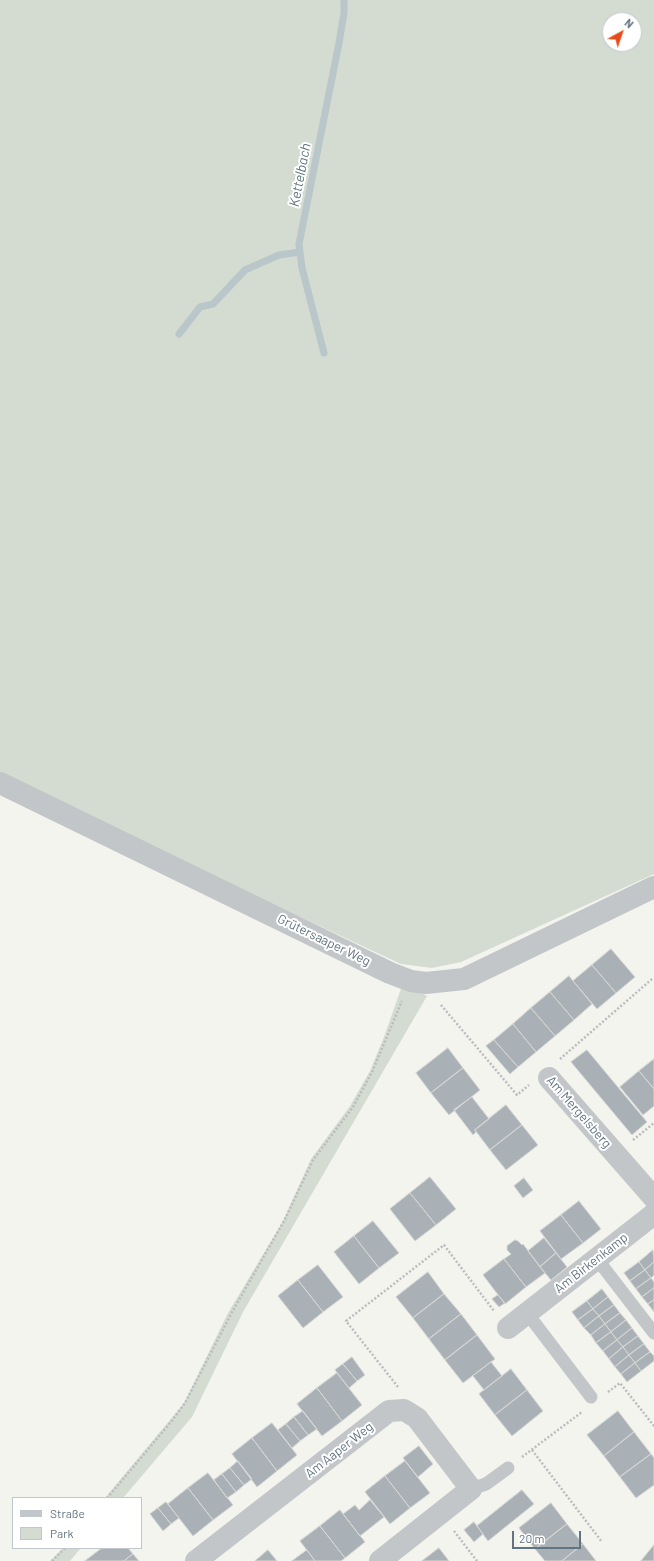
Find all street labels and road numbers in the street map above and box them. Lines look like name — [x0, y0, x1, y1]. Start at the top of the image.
street label: Grütersaaper Weg — [275, 911, 373, 969]
street label: Am Mergelsberg — [543, 1073, 615, 1151]
street label: Am Birkenkamp — [551, 1230, 631, 1296]
street label: Am Aaper Weg — [302, 1419, 376, 1481]

